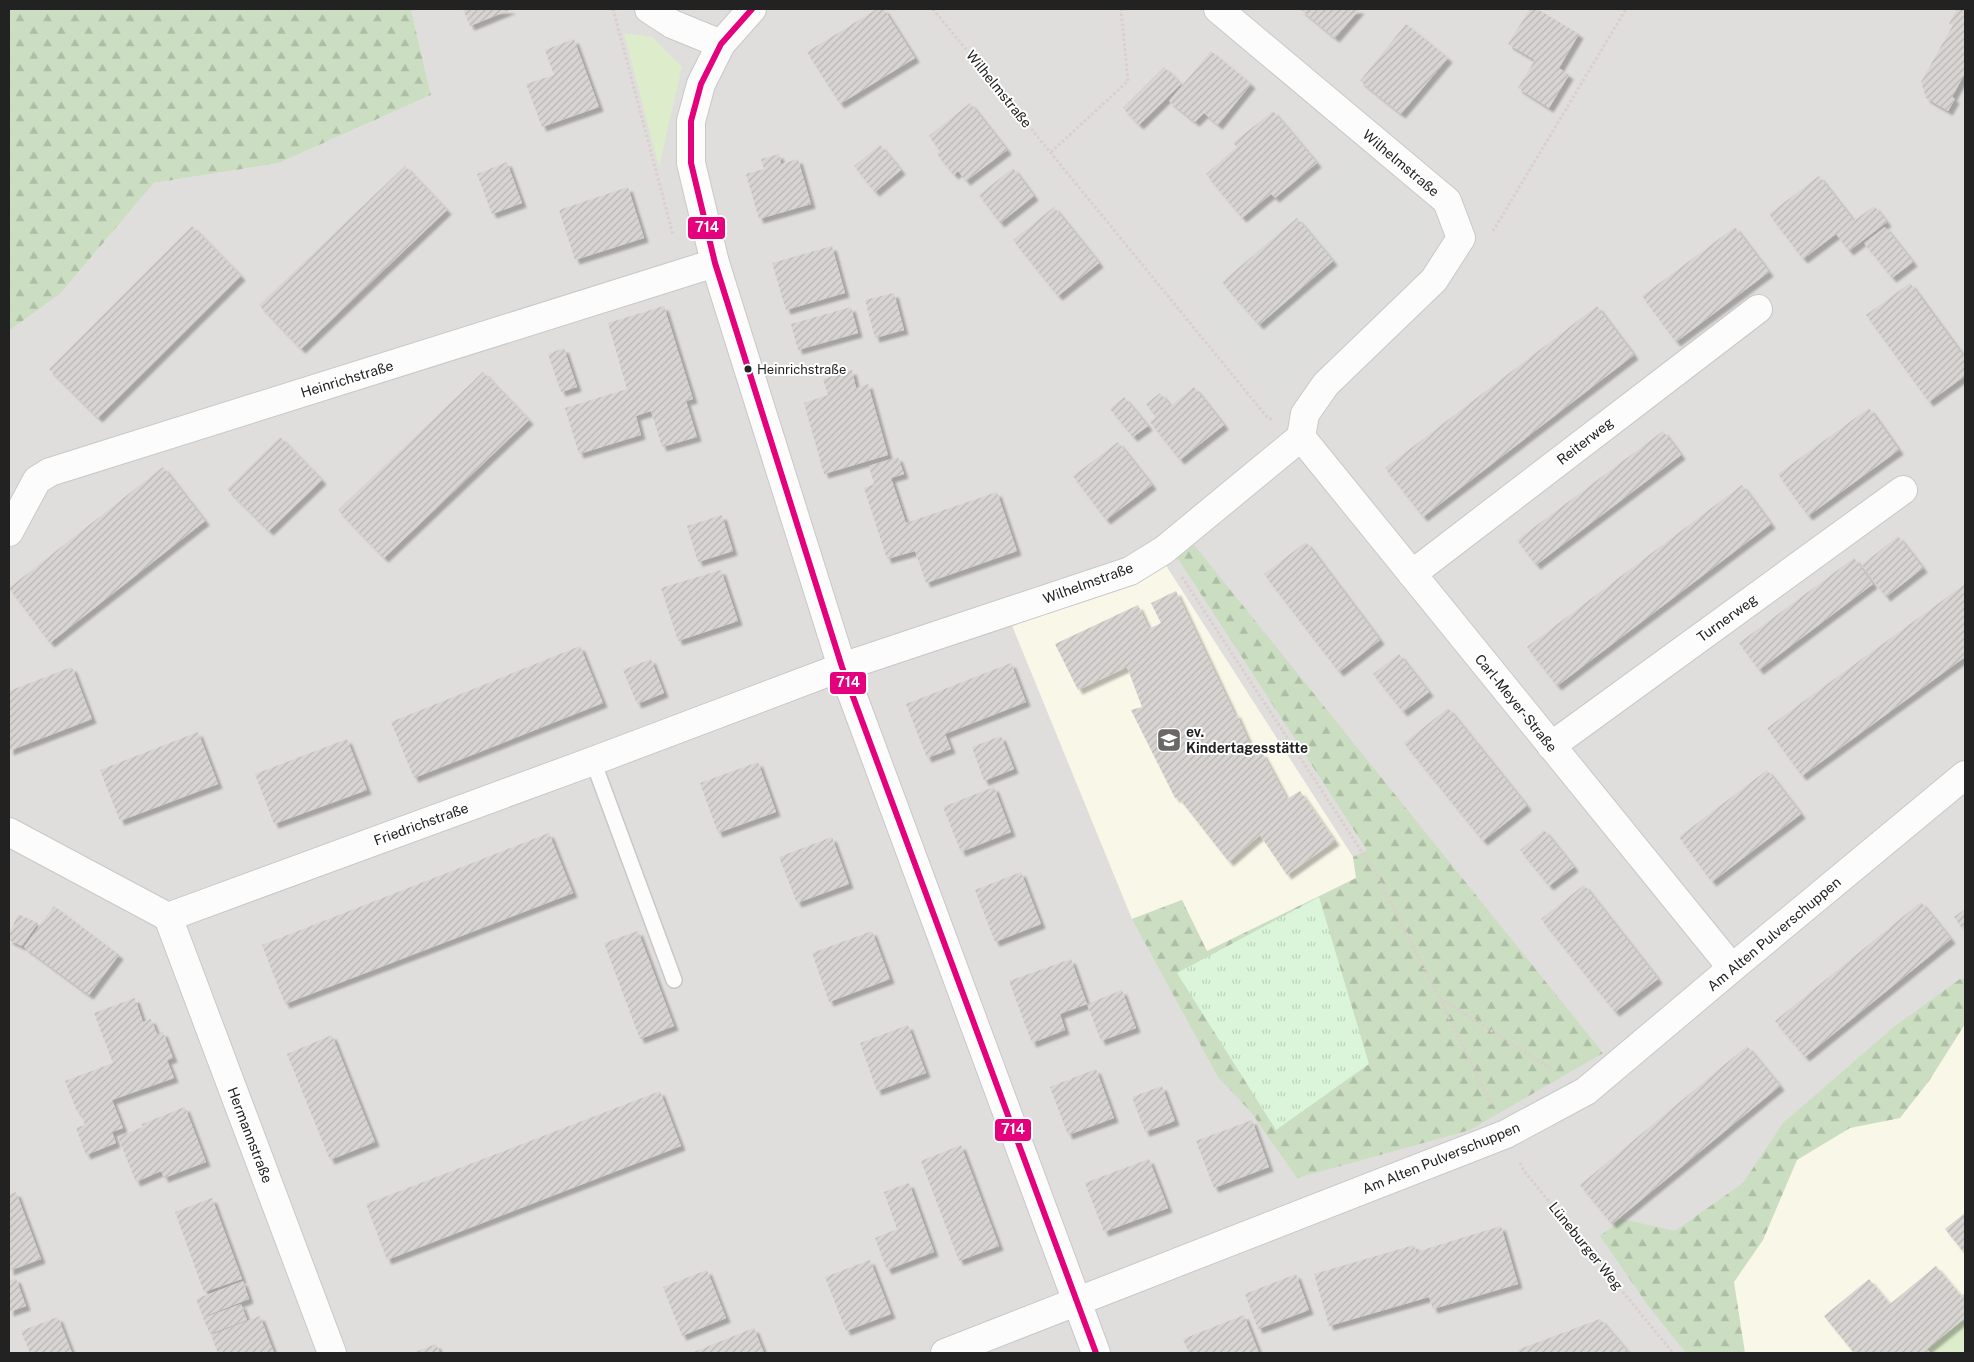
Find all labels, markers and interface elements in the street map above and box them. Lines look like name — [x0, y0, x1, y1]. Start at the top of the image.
street label: Wilhelmstraße — [963, 47, 1035, 131]
street label: Wilhelmstraße — [1360, 126, 1443, 200]
line badge: 714 — [687, 216, 726, 240]
text: 714 — [695, 219, 719, 235]
street label: Heinrichstraße — [299, 357, 395, 401]
place label: Heinrichstraße — [757, 362, 846, 377]
marker: Heinrichstraße — [743, 364, 753, 374]
street label: Reiterweg — [1554, 414, 1616, 468]
street label: Wilhelmstraße — [1041, 559, 1135, 607]
street label: Turnerweg — [1694, 591, 1760, 645]
street label: Carl-Meyer-Straße — [1472, 651, 1560, 755]
line badge: 714 — [829, 671, 867, 695]
text: 714 — [836, 674, 860, 690]
place label: ev. Kindertagesstätte — [1186, 724, 1308, 756]
school or university icon: ev. Kindertagesstätte — [1156, 727, 1182, 753]
street label: Friedrichstraße — [371, 799, 471, 849]
street label: Am Alten Pulverschuppen — [1704, 874, 1844, 994]
street label: Hermannstraße — [224, 1085, 276, 1185]
line badge: 714 — [994, 1118, 1032, 1142]
street label: Am Alten Pulverschuppen — [1360, 1119, 1522, 1197]
text: 714 — [1001, 1121, 1025, 1137]
street label: Lüneburger Weg — [1546, 1199, 1627, 1293]

